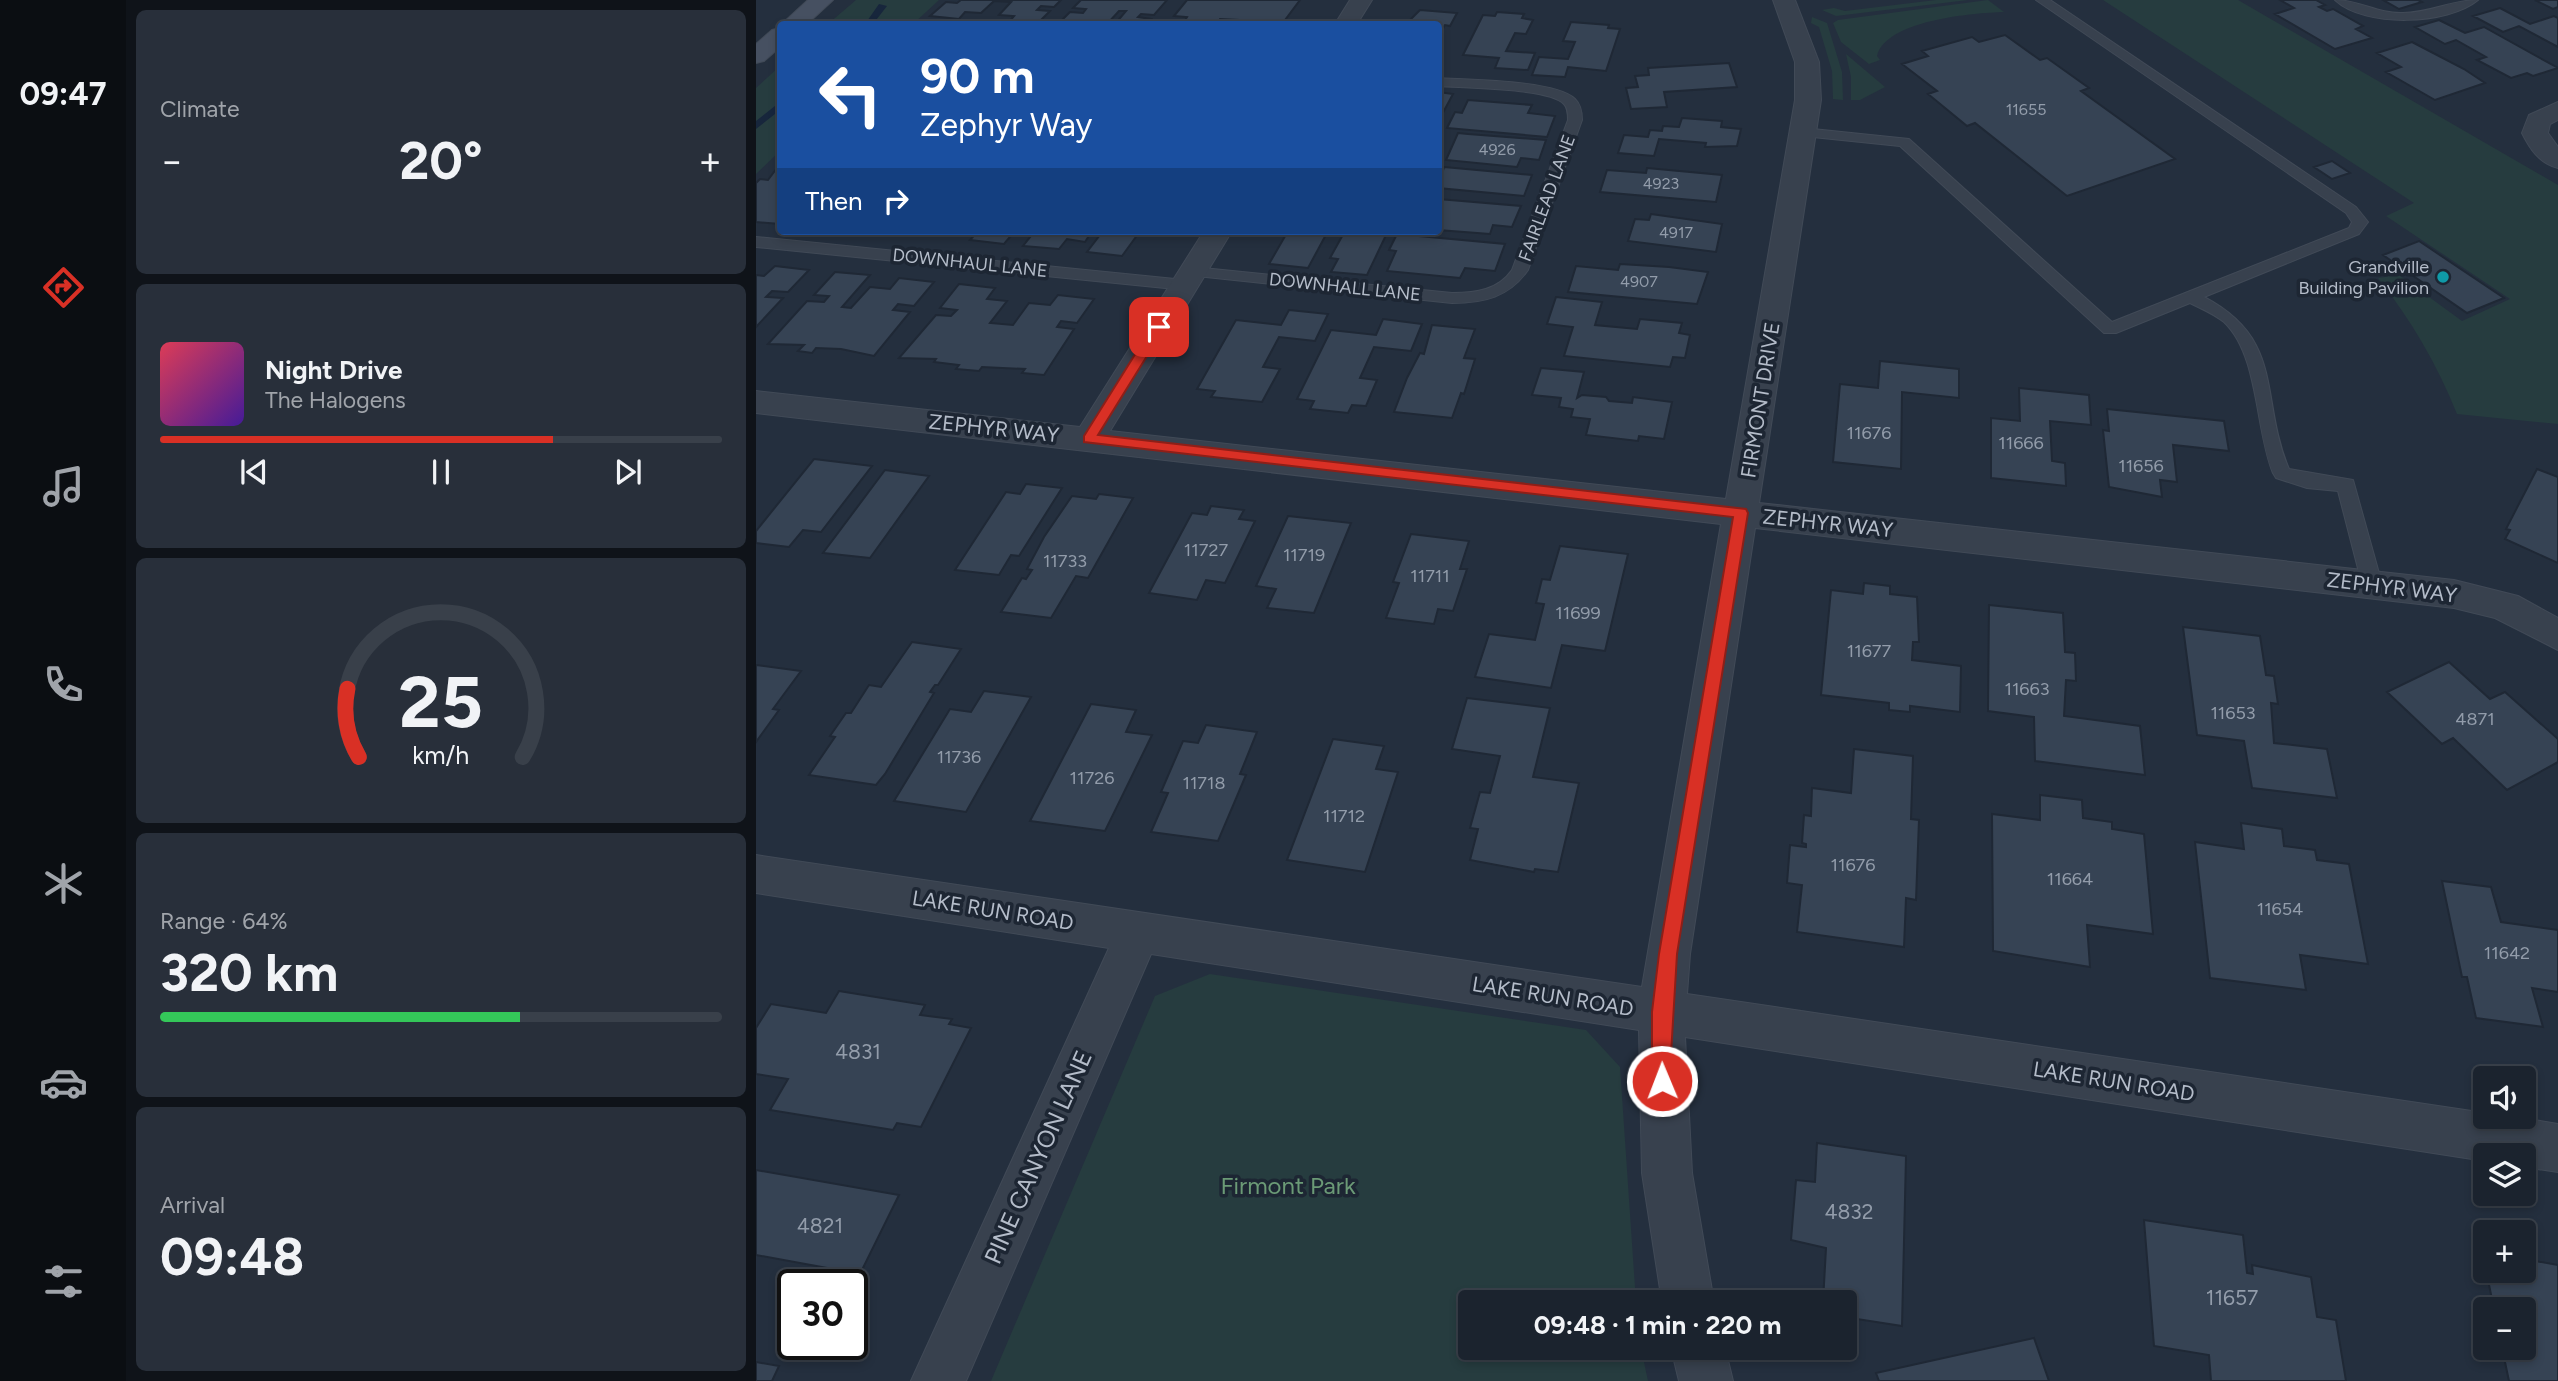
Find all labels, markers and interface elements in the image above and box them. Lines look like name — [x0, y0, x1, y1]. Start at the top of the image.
text: 90 m — [920, 46, 1035, 105]
icon: left — [805, 49, 896, 140]
text: 09:47 — [20, 75, 106, 113]
text: Climate — [160, 95, 239, 123]
house number: 11655 — [2006, 100, 2046, 119]
text: Zephyr Way — [920, 106, 1092, 144]
text: 20° — [399, 130, 483, 192]
street label: FAIRLEAD LANE — [1514, 132, 1580, 264]
text: − — [160, 138, 184, 184]
text: + — [698, 138, 722, 184]
house number: 4926 — [1479, 140, 1516, 159]
house number: 4923 — [1643, 174, 1679, 193]
icon: right — [877, 182, 915, 220]
text: Then — [805, 185, 863, 217]
house number: 4917 — [1659, 223, 1693, 242]
street label: DOWNHAUL LANE — [891, 244, 1049, 282]
place label: Grandville Building Pavilion — [2299, 256, 2429, 299]
icon: directions — [39, 263, 88, 312]
street label: DOWNHALL LANE — [1268, 268, 1422, 306]
marker: Grandville Building Pavilion — [2435, 269, 2451, 285]
house number: 4907 — [1620, 272, 1658, 291]
pin — [1129, 297, 1189, 357]
icon: arrive — [1140, 308, 1178, 346]
street label: FIRMONT DRIVE — [1735, 320, 1785, 480]
text: Night Drive — [265, 354, 402, 386]
text: The Halogens — [265, 386, 406, 414]
street label: ZEPHYR WAY — [928, 409, 1061, 447]
house number: 11676 — [1847, 422, 1891, 444]
house number: 11666 — [1998, 432, 2044, 454]
icon: previous — [235, 453, 273, 491]
icon: pause — [422, 453, 460, 491]
icon: next — [609, 453, 647, 491]
house number: 11656 — [2118, 455, 2164, 477]
icon: music — [39, 462, 88, 511]
street label: ZEPHYR WAY — [1762, 504, 1895, 542]
house number: 11727 — [1184, 539, 1228, 561]
house number: 11719 — [1283, 544, 1325, 566]
house number: 11733 — [1043, 550, 1087, 572]
house number: 11711 — [1410, 565, 1450, 587]
street label: ZEPHYR WAY — [2325, 567, 2459, 607]
house number: 11699 — [1555, 602, 1601, 624]
house number: 11677 — [1847, 640, 1892, 662]
text: 25 — [399, 658, 483, 745]
icon: phone — [39, 660, 88, 709]
house number: 11663 — [2004, 678, 2050, 700]
house number: 11653 — [2210, 702, 2256, 724]
house number: 4871 — [2455, 708, 2495, 730]
text: km/h — [412, 739, 470, 769]
house number: 11736 — [937, 746, 981, 768]
house number: 11726 — [1070, 767, 1114, 789]
house number: 11718 — [1182, 772, 1226, 794]
house number: 11712 — [1323, 805, 1365, 827]
house number: 11676 — [1831, 854, 1875, 876]
icon: climate — [39, 859, 88, 908]
house number: 11664 — [2047, 868, 2093, 890]
street label: LAKE RUN ROAD — [910, 885, 1076, 935]
house number: 11654 — [2257, 898, 2303, 920]
text: Range · 64% — [160, 907, 288, 935]
text: 320 km — [160, 942, 338, 1004]
house number: 11642 — [2484, 942, 2530, 964]
street label: LAKE RUN ROAD — [1470, 971, 1636, 1021]
house number: 4831 — [835, 1039, 881, 1064]
position arrow — [1625, 1044, 1699, 1118]
street label: PINE CANYON LANE — [978, 1046, 1098, 1268]
street label: LAKE RUN ROAD — [2031, 1056, 2197, 1106]
icon: car — [39, 1058, 88, 1107]
map controls — [2473, 1066, 2536, 1360]
button: sound — [2473, 1066, 2536, 1129]
button: layers — [2473, 1143, 2536, 1206]
park label: Firmont Park — [1220, 1171, 1356, 1200]
text: Arrival — [160, 1191, 225, 1219]
house number: 4832 — [1824, 1199, 1874, 1224]
house number: 4821 — [797, 1213, 843, 1238]
button: + — [2473, 1220, 2536, 1283]
text: 09:48 — [160, 1226, 304, 1288]
icon: filters — [39, 1257, 88, 1306]
speed limit sign: 30 — [777, 1269, 868, 1360]
house number: 11657 — [2206, 1285, 2258, 1310]
button: − — [2473, 1297, 2536, 1360]
text: 09:48 · 1 min · 220 m — [1534, 1309, 1781, 1341]

